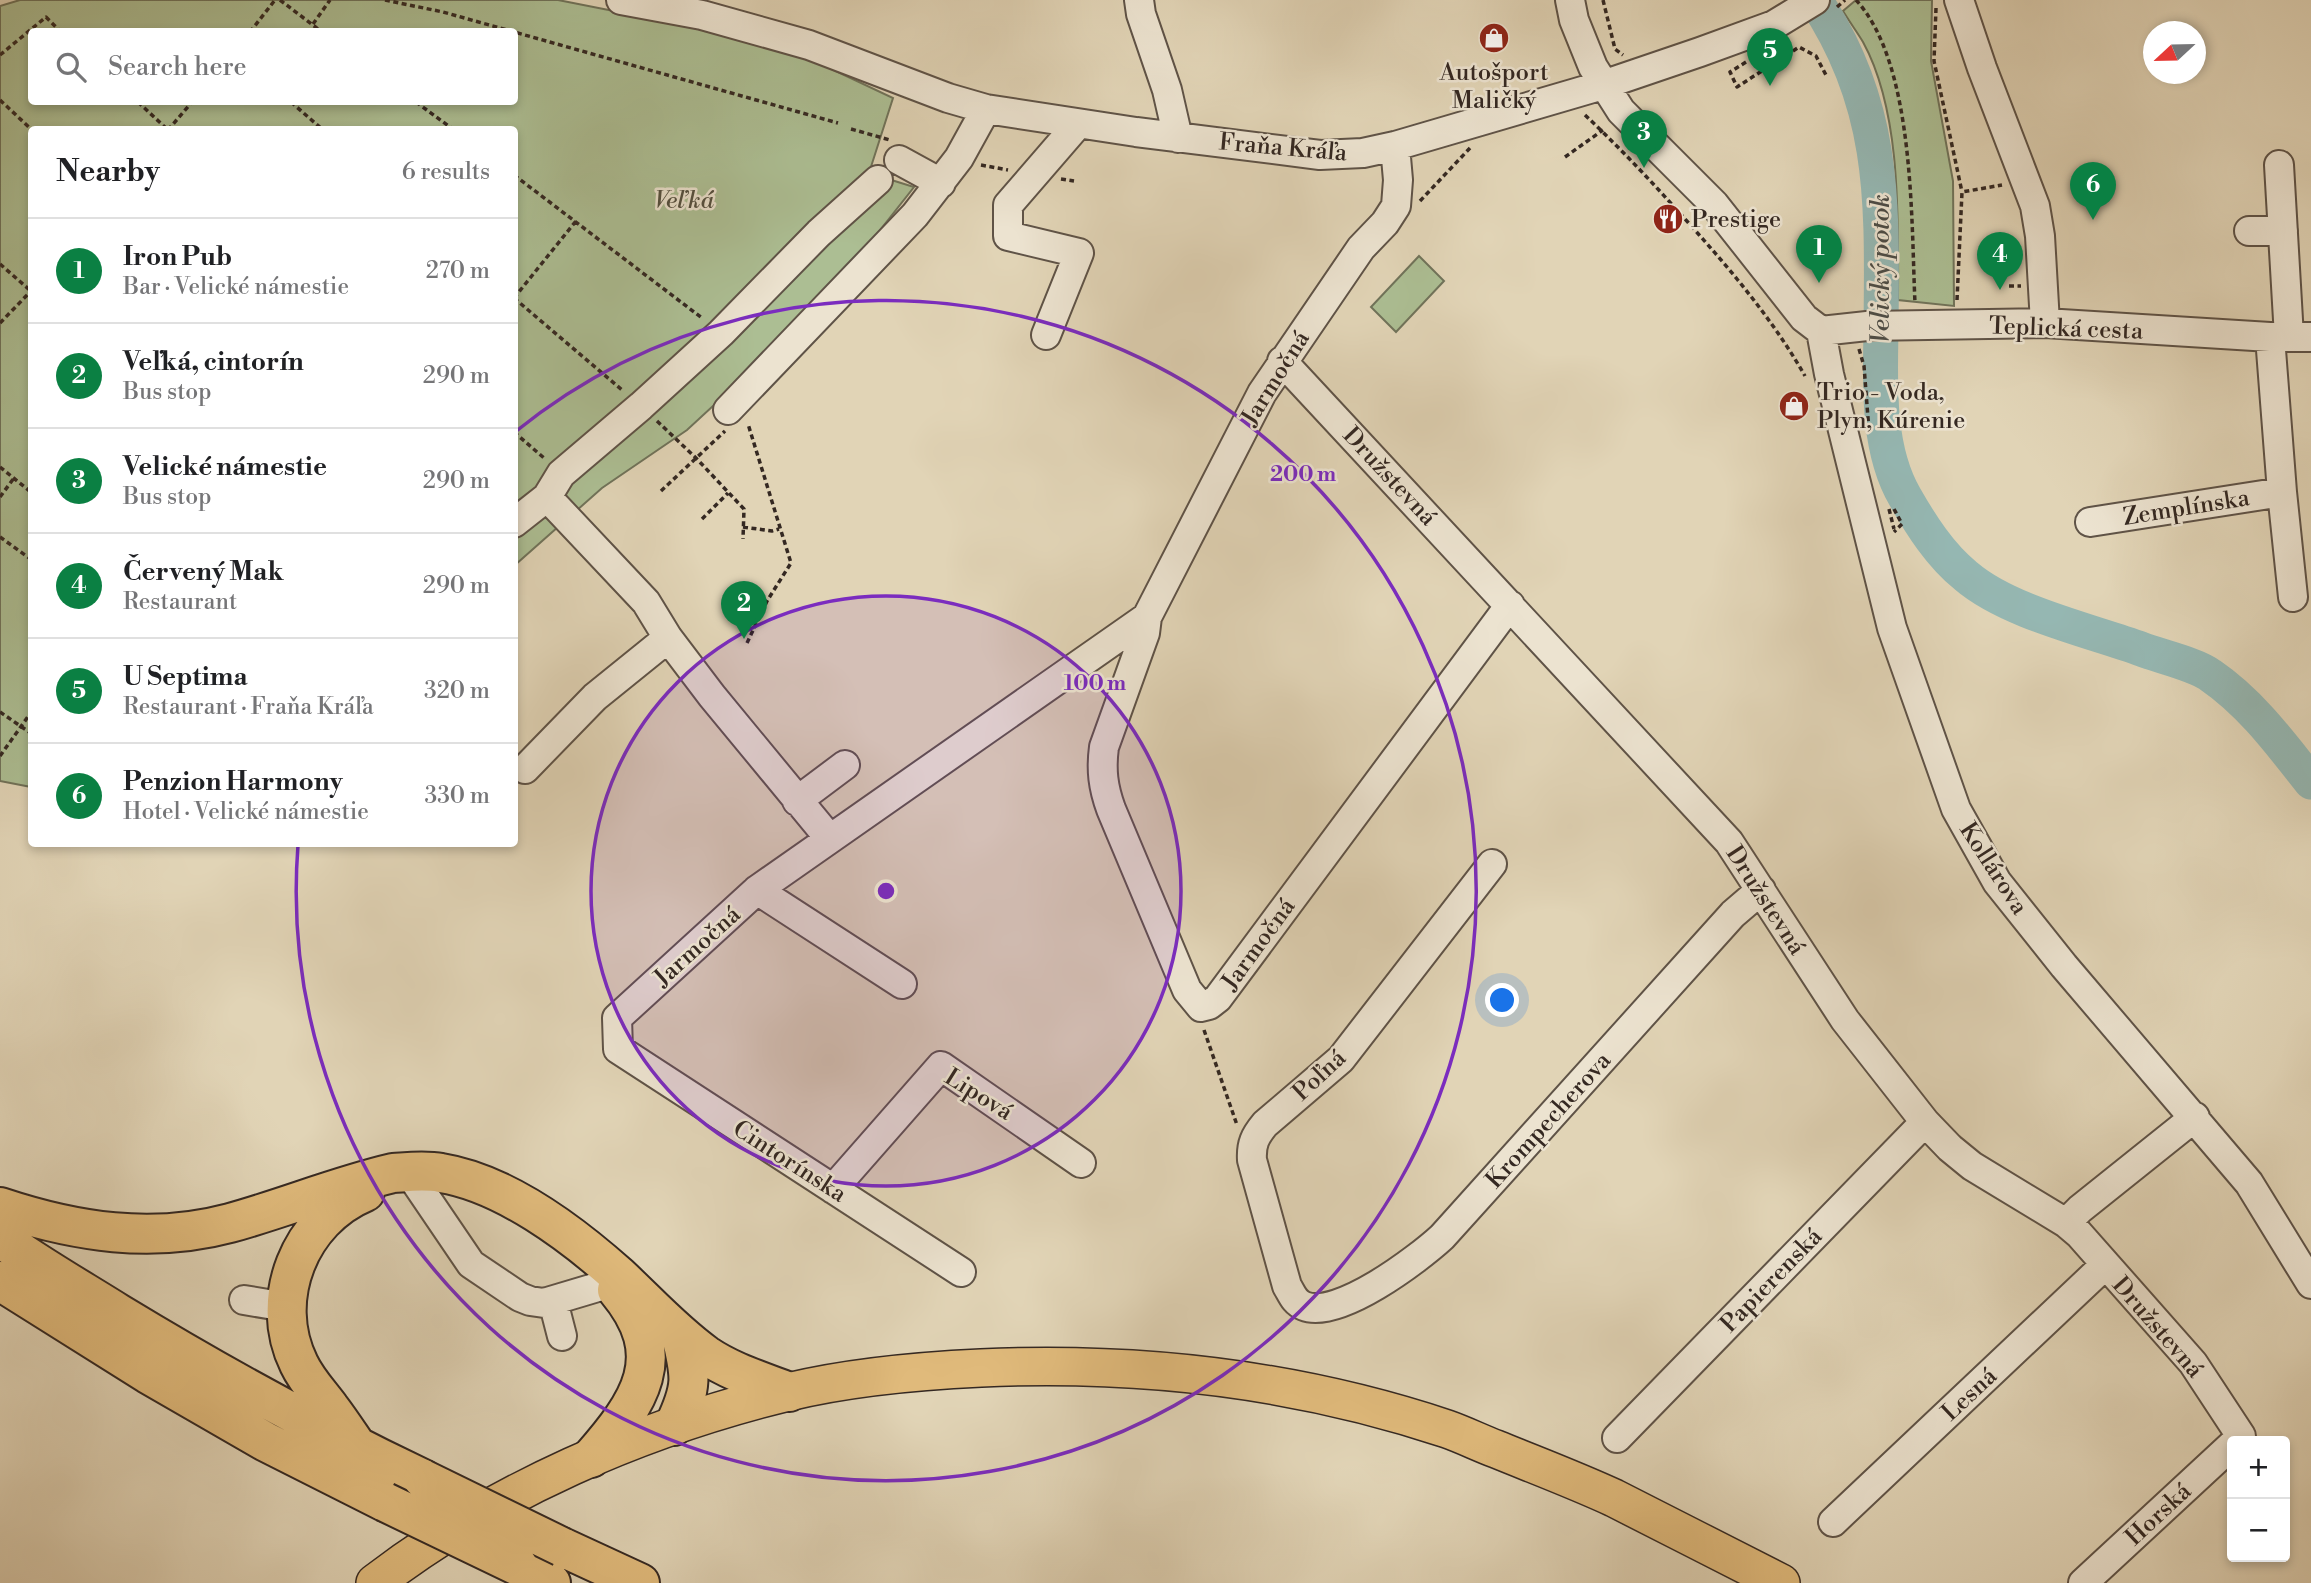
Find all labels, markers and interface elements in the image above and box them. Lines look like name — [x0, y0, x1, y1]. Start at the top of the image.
shop icon: Autošport Maličký — [1477, 21, 1511, 55]
north arrow — [2143, 21, 2206, 84]
search box — [28, 28, 518, 105]
pin: 5 — [1747, 28, 1793, 86]
icon: search — [52, 48, 90, 86]
text: Search here — [108, 51, 247, 83]
place label: Autošport Maličký — [1438, 58, 1549, 116]
pin: 3 — [1621, 110, 1667, 168]
street label: Fraňa Kráľa — [1218, 127, 1349, 169]
text: Nearby — [56, 153, 160, 191]
text: 6 results — [402, 158, 490, 186]
pin: 6 — [2070, 162, 2116, 220]
park label: Veľká — [654, 186, 714, 216]
water label: Velický potok — [1865, 194, 1897, 344]
restaurant icon: Prestige — [1651, 202, 1685, 236]
place label: Prestige — [1691, 205, 1781, 235]
pin: 1 — [1796, 225, 1842, 283]
pin: 4 — [1977, 232, 2023, 290]
text: Iron Pub — [123, 241, 232, 273]
text: 1 — [73, 257, 85, 285]
text: 270 m — [426, 257, 490, 285]
text: Bar · Velické námestie — [123, 273, 349, 301]
street label: Teplická cesta — [1988, 311, 2144, 347]
street label: Jarmočná — [1234, 325, 1317, 432]
text: Veľká, cintorín — [123, 346, 304, 378]
text: 2 — [72, 362, 86, 390]
text: 290 m — [423, 362, 490, 390]
text: Bus stop — [123, 378, 211, 406]
place label: Trio - Voda, Plyn, Kúrenie — [1817, 378, 1965, 436]
shop icon: Trio - Voda, Plyn, Kúrenie — [1777, 389, 1811, 423]
street label: Družstevná — [1336, 421, 1443, 533]
text: Velické námestie — [123, 451, 327, 483]
text: 200 m — [1270, 462, 1336, 488]
text: 3 — [72, 467, 86, 495]
text: 290 m — [423, 467, 490, 495]
text: Bus stop — [123, 483, 211, 511]
street label: Zemplínska — [2121, 483, 2252, 533]
text: Červený Mak — [123, 556, 283, 588]
text: 4 — [71, 572, 87, 600]
text: 290 m — [423, 572, 490, 600]
pin: 2 — [721, 581, 767, 639]
text: Restaurant — [123, 588, 237, 616]
text: U Septima — [123, 661, 248, 693]
text: 100 m — [1064, 671, 1126, 697]
text: 5 — [72, 677, 86, 705]
text: 320 m — [424, 677, 490, 705]
text: Restaurant · Fraňa Kráľa — [123, 693, 374, 721]
text: Penzion Harmony — [123, 766, 343, 798]
text: 6 — [72, 782, 86, 810]
text: 330 m — [424, 782, 490, 810]
text: Hotel · Velické námestie — [123, 798, 369, 826]
street label: Kollárova — [1952, 817, 2035, 921]
street label: Družstevná — [1719, 840, 1812, 962]
centre of rings — [874, 879, 898, 903]
street label: Jarmočná — [1215, 892, 1303, 997]
street label: Jarmočná — [647, 899, 748, 994]
your location — [1485, 983, 1519, 1017]
street label: Poľná — [1287, 1043, 1353, 1108]
street label: Krompecherova — [1480, 1046, 1618, 1195]
street label: Lipová — [939, 1062, 1019, 1128]
street label: Cintorínska — [727, 1114, 853, 1210]
street label: Papierenská — [1714, 1222, 1830, 1339]
street label: Družstevná — [2105, 1271, 2210, 1385]
street label: Lesná — [1936, 1361, 2004, 1428]
map controls — [2227, 1436, 2290, 1562]
button: + — [2227, 1436, 2290, 1499]
street label: Horská — [2120, 1476, 2198, 1553]
button: − — [2227, 1499, 2290, 1562]

